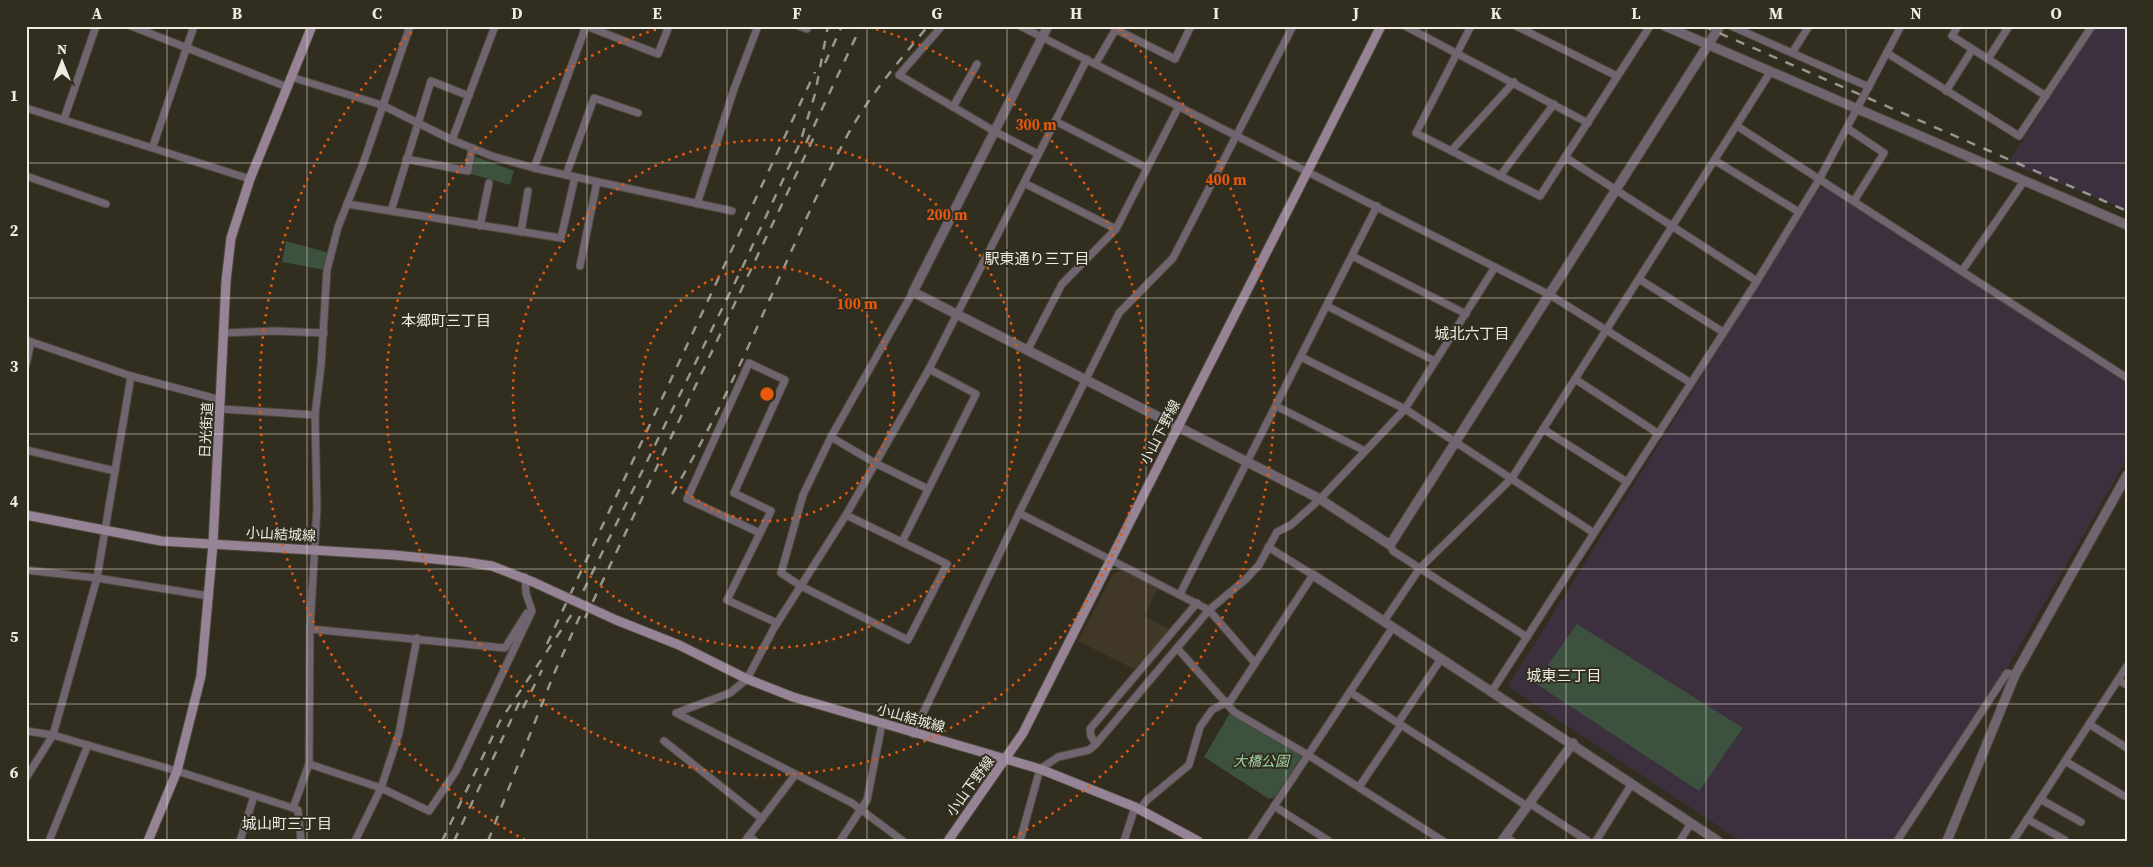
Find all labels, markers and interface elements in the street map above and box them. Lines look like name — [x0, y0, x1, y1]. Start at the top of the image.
text: A — [92, 2, 103, 24]
text: B — [232, 2, 243, 24]
text: C — [372, 2, 382, 24]
text: D — [511, 2, 523, 24]
text: E — [652, 2, 662, 24]
text: F — [792, 2, 802, 24]
text: G — [932, 2, 943, 24]
text: H — [1070, 2, 1082, 24]
text: I — [1213, 2, 1219, 24]
text: J — [1352, 2, 1359, 24]
text: K — [1490, 2, 1502, 24]
text: L — [1631, 2, 1641, 24]
text: M — [1769, 2, 1783, 24]
text: N — [1910, 2, 1922, 24]
text: O — [2050, 2, 2062, 24]
north arrow — [38, 38, 88, 88]
text: N — [57, 39, 67, 59]
text: 1 — [10, 84, 18, 106]
text: 300 m — [1015, 114, 1057, 135]
text: 400 m — [1205, 169, 1247, 190]
text: 200 m — [926, 204, 968, 225]
text: 2 — [10, 219, 19, 241]
district label: 駅東通り三丁目 — [984, 248, 1090, 269]
text: 100 m — [836, 293, 878, 314]
district label: 本郷町三丁目 — [401, 310, 491, 331]
district label: 城北六丁目 — [1434, 323, 1510, 344]
text: 3 — [10, 355, 19, 377]
centre of rings — [758, 385, 776, 403]
street label: 小山下野線 — [1135, 396, 1185, 468]
street label: 日光街道 — [195, 402, 217, 458]
text: 4 — [10, 490, 19, 512]
street label: 小山結城線 — [246, 522, 316, 546]
text: 5 — [10, 625, 19, 647]
district label: 城東三丁目 — [1526, 665, 1602, 686]
street label: 小山結城線 — [875, 699, 947, 737]
park label: 大橋公園 — [1233, 751, 1291, 771]
street label: 小山下野線 — [941, 752, 999, 820]
text: 6 — [10, 761, 19, 783]
district label: 城山町三丁目 — [242, 813, 332, 834]

